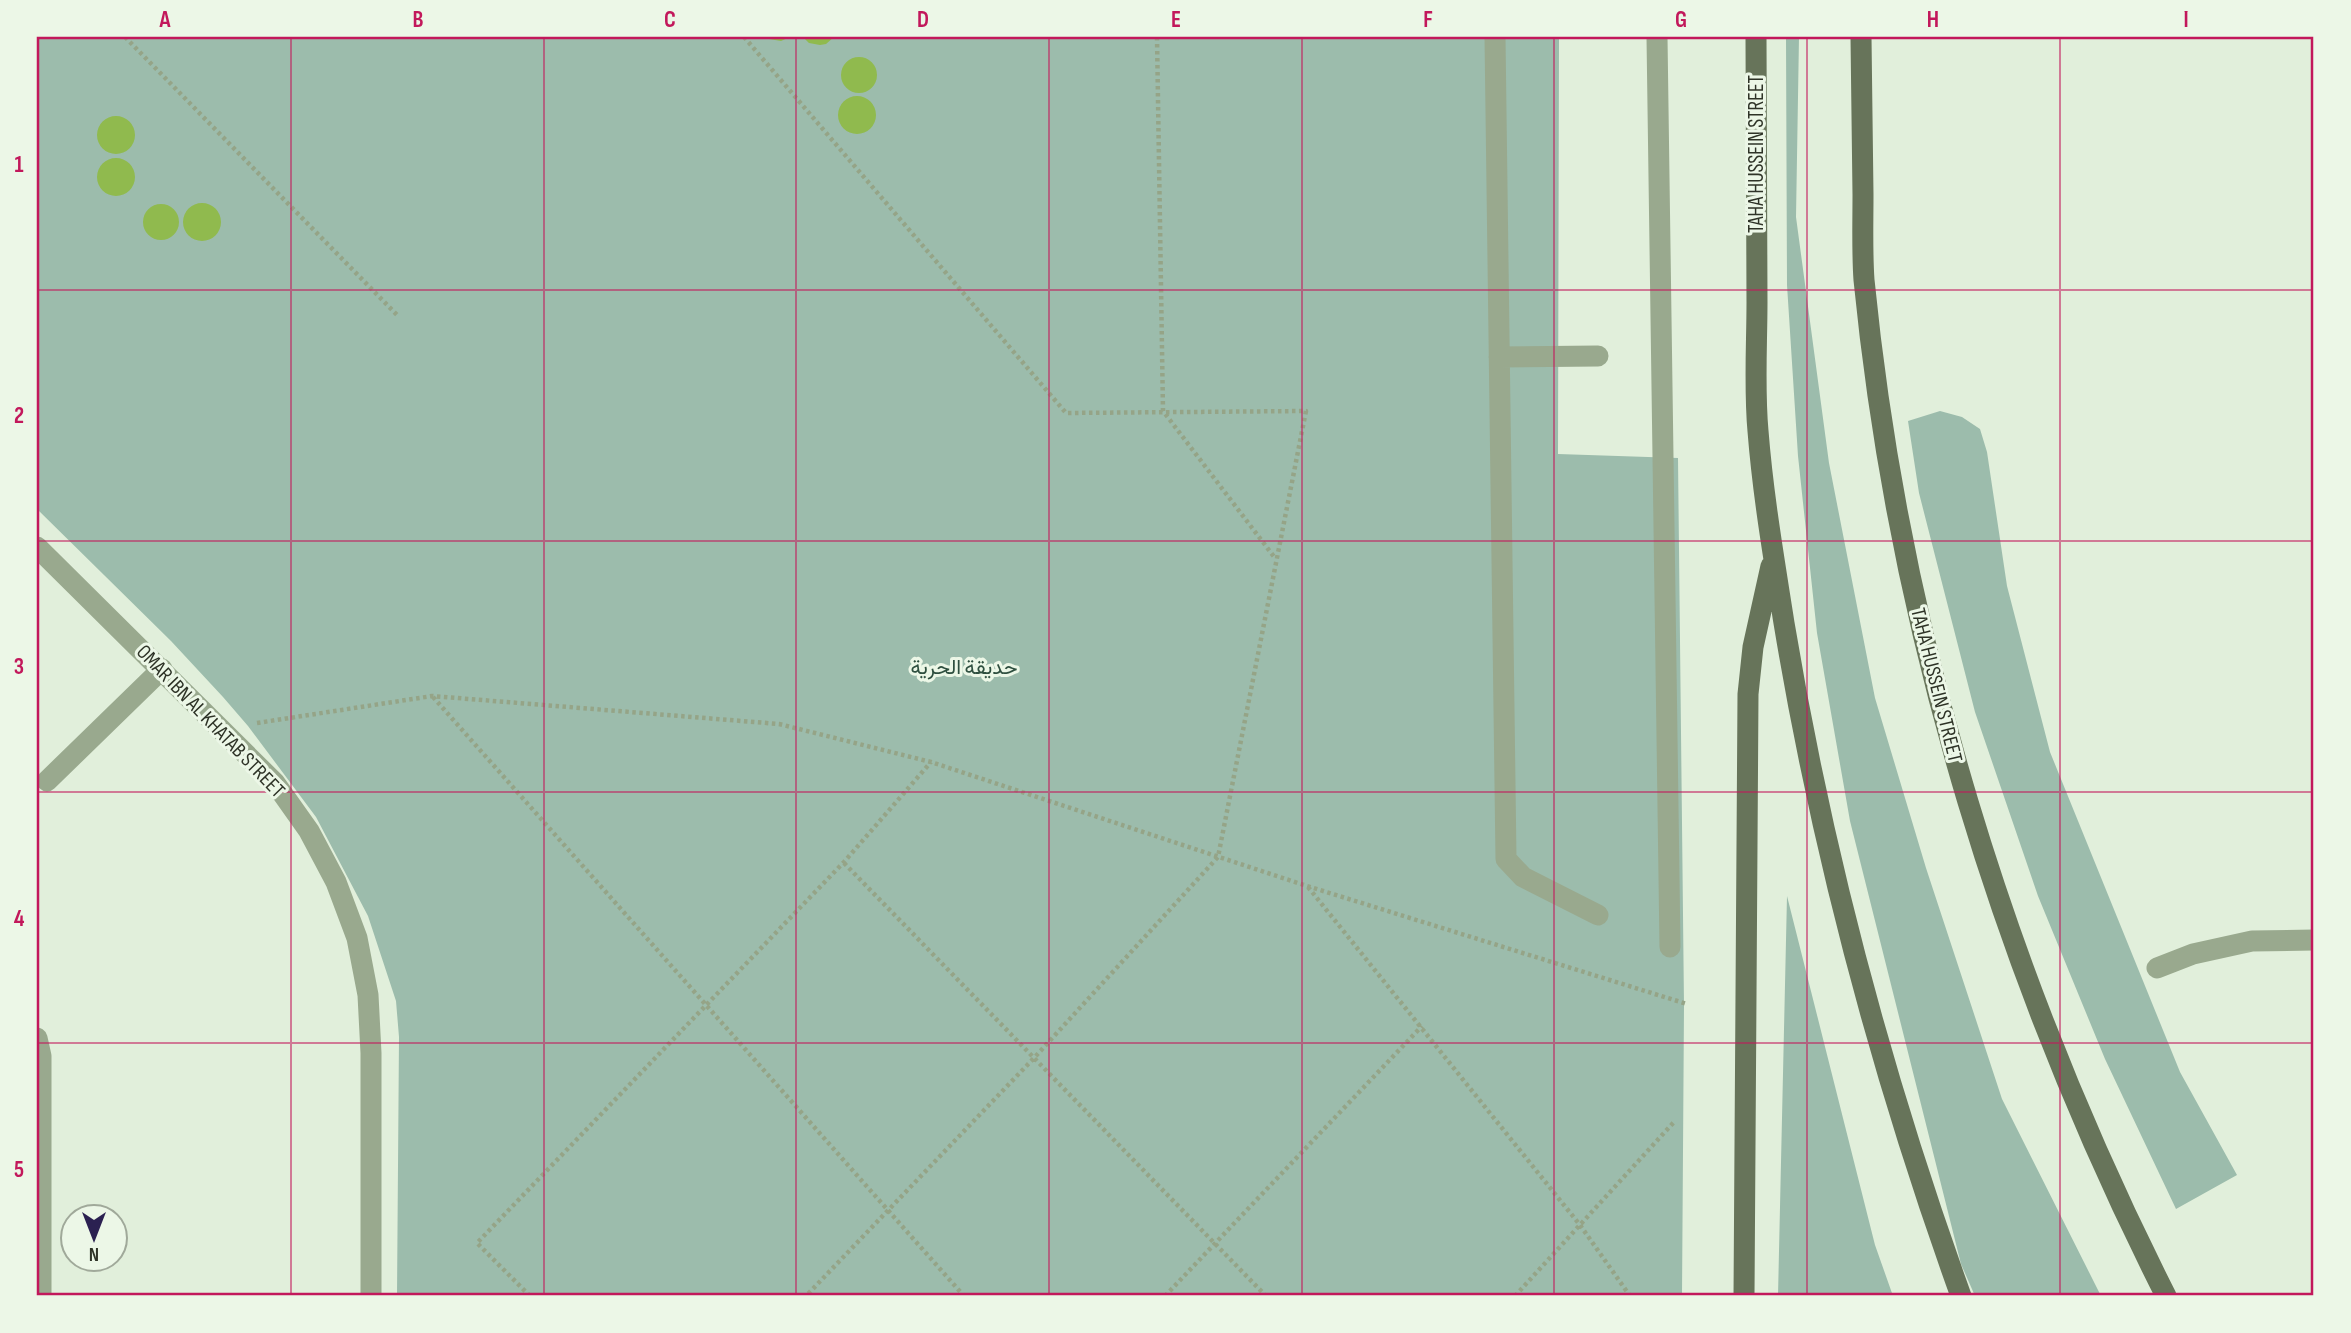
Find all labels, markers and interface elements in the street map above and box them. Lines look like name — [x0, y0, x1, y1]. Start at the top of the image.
text: A — [159, 6, 172, 34]
text: B — [413, 6, 424, 34]
text: C — [664, 6, 676, 34]
text: D — [917, 6, 929, 34]
text: E — [1171, 6, 1181, 34]
text: F — [1423, 6, 1433, 34]
text: G — [1675, 6, 1687, 34]
text: H — [1927, 6, 1939, 34]
text: I — [2183, 6, 2189, 34]
street label: TAHA HUSSEIN STREET — [1744, 74, 1769, 233]
text: 1 — [14, 151, 24, 179]
text: 2 — [14, 402, 24, 430]
street label: TAHA HUSSEIN STREET — [1905, 605, 1968, 765]
street label: OMAR IBN AL KHATAB STREET — [131, 640, 290, 803]
text: 3 — [14, 653, 24, 681]
park label: حديقة الحرية — [910, 655, 1018, 680]
text: 4 — [14, 905, 25, 933]
text: 5 — [14, 1156, 24, 1184]
north arrow — [60, 1204, 130, 1274]
text: N — [89, 1242, 99, 1265]

